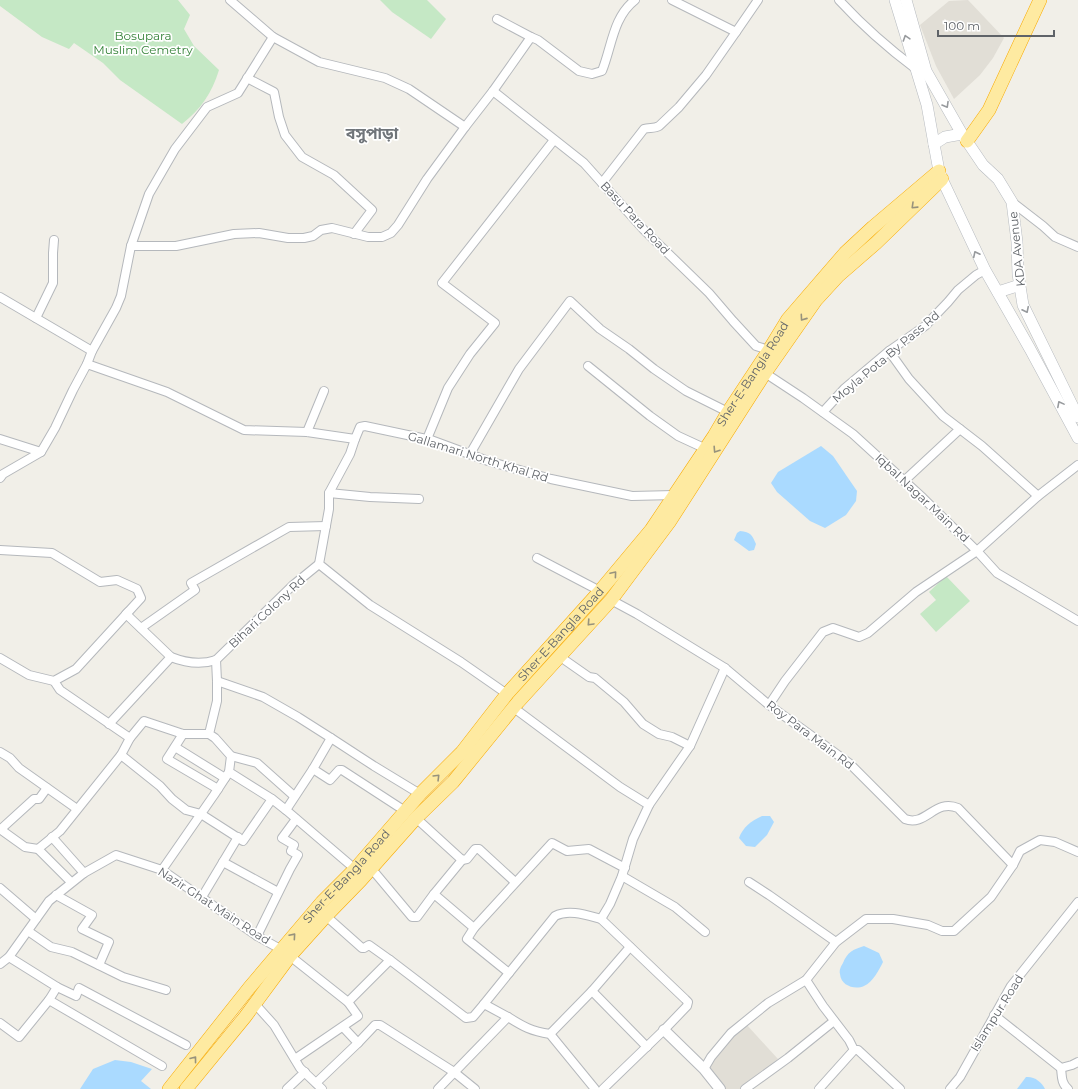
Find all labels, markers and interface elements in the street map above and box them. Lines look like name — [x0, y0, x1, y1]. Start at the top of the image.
scale bar — [938, 12, 1054, 38]
text: 100 m — [944, 18, 980, 33]
park label: Bosupara Muslim Cemetry — [93, 28, 193, 57]
one-way arrow — [902, 35, 911, 42]
one-way arrow — [941, 101, 948, 108]
district label: বসুপাড়া — [345, 124, 399, 144]
street label: Basu Para Road — [598, 178, 673, 257]
one-way arrow — [911, 201, 919, 209]
street label: KDA Avenue — [1005, 211, 1028, 287]
one-way arrow — [973, 250, 981, 258]
one-way arrow — [1021, 306, 1029, 314]
street label: Moyla Pota By Pass Rd — [829, 307, 942, 406]
one-way arrow — [800, 314, 808, 321]
street label: Sher-E-Bangla Road — [713, 319, 792, 429]
one-way arrow — [1057, 401, 1064, 408]
street label: Gallamari North Khal Rd — [406, 428, 550, 485]
one-way arrow — [713, 446, 721, 453]
street label: Iqbal Nagar Main Rd — [872, 450, 973, 545]
one-way arrow — [609, 571, 616, 578]
street label: Bihari Colony Rd — [225, 572, 308, 651]
street label: Sher-E-Bangla Road — [514, 584, 607, 684]
one-way arrow — [588, 618, 595, 625]
street label: Roy Para Main Rd — [764, 697, 857, 772]
one-way arrow — [432, 774, 440, 782]
street label: Sher-E-Bangla Road — [299, 826, 393, 926]
street label: Nazir Ghat Main Road — [155, 864, 273, 948]
one-way arrow — [289, 933, 296, 941]
street label: Islampur Road — [967, 971, 1026, 1054]
one-way arrow — [189, 1056, 196, 1063]

